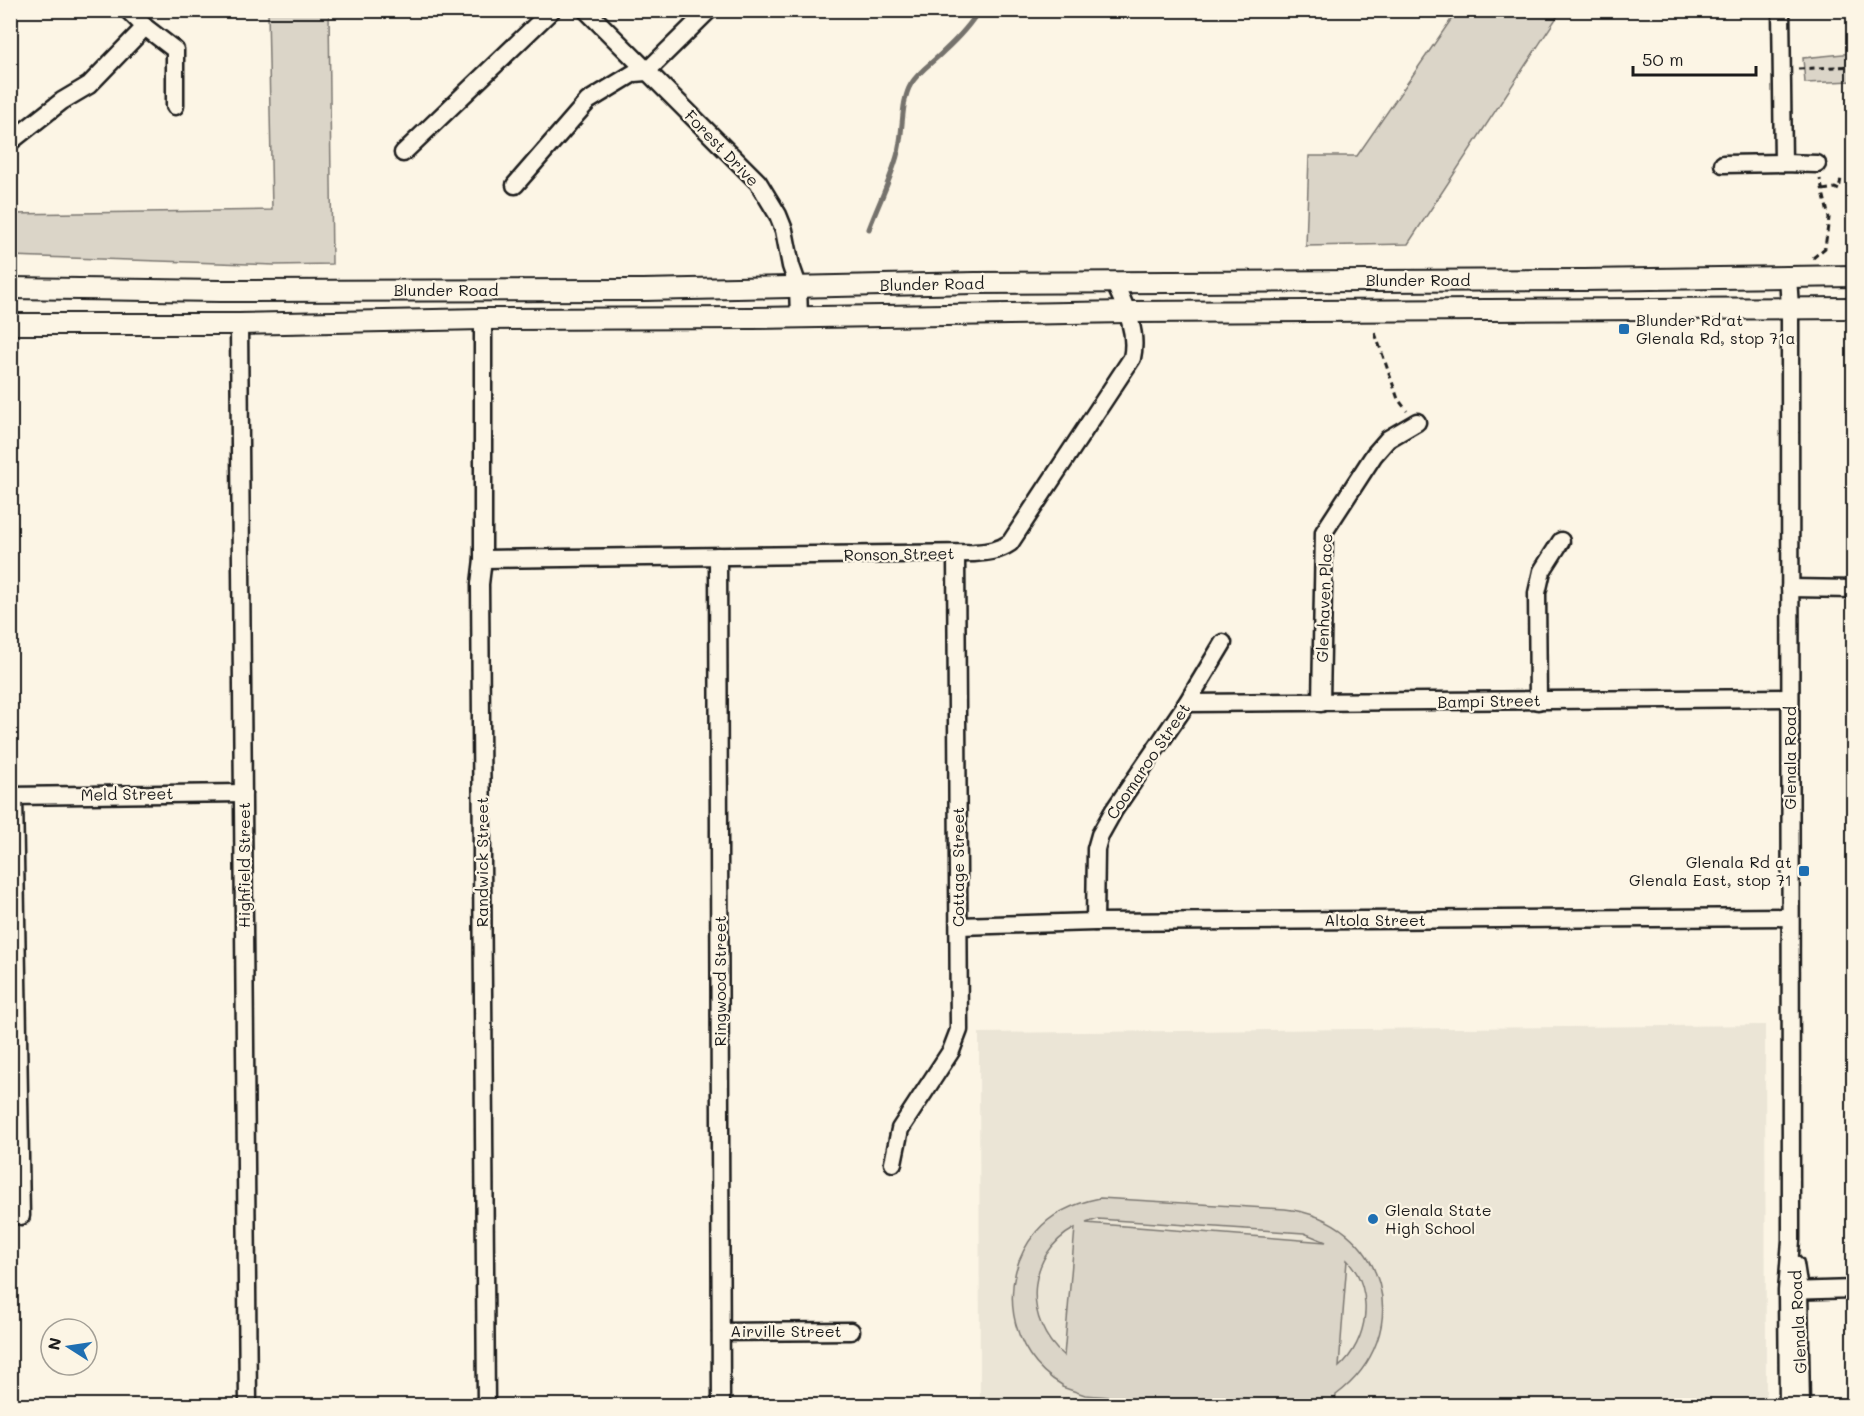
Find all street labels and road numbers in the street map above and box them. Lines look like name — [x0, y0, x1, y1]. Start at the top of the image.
street label: Forest Drive — [681, 105, 764, 190]
street label: Blunder Road — [1366, 269, 1470, 290]
street label: Blunder Road — [880, 272, 984, 295]
street label: Blunder Road — [394, 279, 498, 300]
street label: Glenhaven Place — [1311, 533, 1336, 663]
street label: Ronson Street — [843, 542, 955, 565]
street label: Bampi Street — [1437, 689, 1541, 712]
street label: Coomaroo Street — [1101, 698, 1194, 823]
street label: Glenala Road — [1779, 706, 1800, 810]
street label: Meld Street — [80, 782, 174, 805]
street label: Randwick Street — [471, 797, 492, 927]
street label: Highfield Street — [233, 802, 254, 928]
street label: Cottage Street — [947, 807, 968, 927]
street label: Altola Street — [1324, 909, 1426, 930]
street label: Ringwood Street — [709, 916, 730, 1046]
street label: Glenala Road — [1784, 1270, 1811, 1374]
street label: Airville Street — [730, 1320, 842, 1341]

